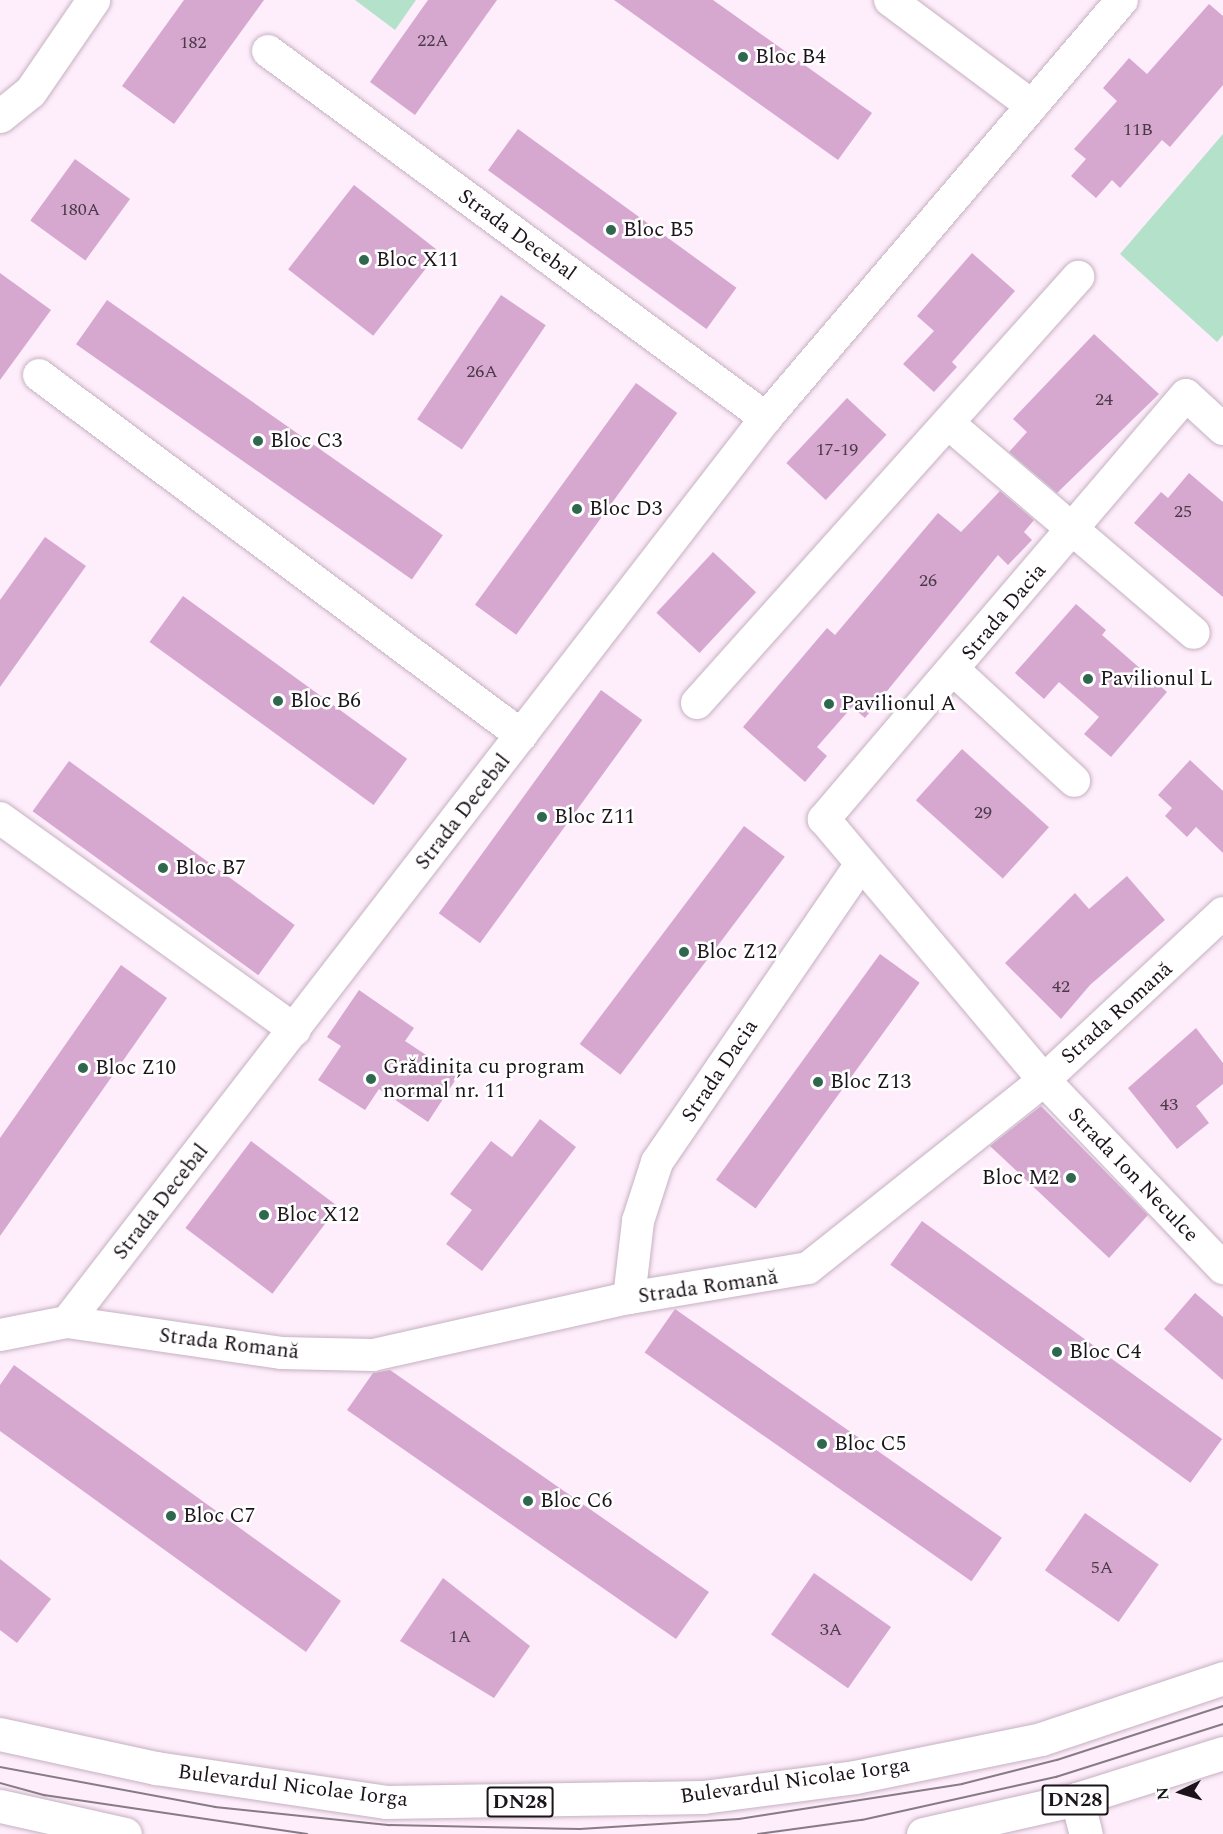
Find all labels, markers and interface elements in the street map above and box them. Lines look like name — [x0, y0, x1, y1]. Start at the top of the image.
house number: 22A — [417, 30, 449, 52]
house number: 182 — [180, 32, 206, 54]
place label: Bloc B4 — [755, 44, 826, 70]
marker: Bloc B4 — [736, 50, 750, 64]
house number: 11B — [1123, 119, 1153, 141]
street label: Strada Decebal — [453, 184, 581, 286]
house number: 180A — [60, 199, 100, 221]
place label: Bloc B5 — [623, 217, 694, 243]
marker: Bloc B5 — [604, 223, 618, 237]
place label: Bloc X11 — [376, 247, 459, 273]
marker: Bloc X11 — [357, 253, 371, 267]
house number: 26A — [466, 361, 498, 383]
house number: 24 — [1095, 389, 1113, 411]
place label: Bloc C3 — [270, 428, 342, 454]
marker: Bloc C3 — [251, 434, 265, 448]
house number: 17-19 — [816, 439, 858, 461]
place label: Bloc D3 — [589, 496, 662, 522]
house number: 25 — [1174, 501, 1192, 523]
marker: Bloc D3 — [570, 502, 584, 516]
street label: Strada Dacia — [956, 559, 1052, 665]
house number: 26 — [919, 570, 937, 592]
place label: Pavilionul L — [1100, 666, 1213, 692]
marker: Pavilionul L — [1081, 672, 1095, 686]
place label: Bloc B6 — [290, 688, 361, 714]
place label: Pavilionul A — [841, 691, 956, 717]
marker: Bloc B6 — [271, 694, 285, 708]
marker: Pavilionul A — [822, 697, 836, 711]
street label: Strada Decebal — [410, 749, 516, 875]
house number: 29 — [974, 802, 992, 824]
place label: Bloc Z11 — [554, 804, 635, 830]
marker: Bloc Z11 — [535, 810, 549, 824]
place label: Bloc B7 — [175, 855, 246, 881]
marker: Bloc B7 — [156, 861, 170, 875]
place label: Bloc Z12 — [696, 939, 777, 965]
marker: Bloc Z12 — [677, 945, 691, 959]
street label: Strada Romană — [1056, 956, 1178, 1070]
house number: 42 — [1052, 976, 1070, 998]
street label: Strada Dacia — [676, 1015, 764, 1127]
place label: Grădinița cu program normal nr. 11 — [383, 1054, 585, 1104]
place label: Bloc Z10 — [95, 1055, 176, 1081]
marker: Bloc Z10 — [76, 1061, 90, 1075]
place label: Bloc Z13 — [830, 1069, 911, 1095]
marker: Grădinița cu program normal nr. 11 — [364, 1072, 378, 1086]
marker: Bloc Z13 — [811, 1075, 825, 1089]
house number: 43 — [1160, 1094, 1178, 1116]
street label: Strada Ion Neculce — [1062, 1102, 1204, 1248]
street label: Strada Decebal — [108, 1139, 214, 1265]
place label: Bloc M2 — [982, 1165, 1059, 1191]
marker: Bloc M2 — [1064, 1171, 1078, 1185]
place label: Bloc X12 — [276, 1202, 359, 1228]
marker: Bloc X12 — [257, 1208, 271, 1222]
street label: Strada Romană — [636, 1265, 780, 1309]
street label: Strada Romană — [158, 1323, 300, 1365]
place label: Bloc C4 — [1069, 1339, 1141, 1365]
marker: Bloc C4 — [1050, 1345, 1064, 1359]
place label: Bloc C5 — [834, 1431, 906, 1457]
marker: Bloc C5 — [815, 1437, 829, 1451]
place label: Bloc C6 — [540, 1488, 612, 1514]
marker: Bloc C6 — [521, 1494, 535, 1508]
place label: Bloc C7 — [183, 1503, 255, 1529]
marker: Bloc C7 — [164, 1509, 178, 1523]
house number: 5A — [1091, 1557, 1113, 1579]
house number: 3A — [820, 1619, 842, 1641]
house number: 1A — [449, 1626, 471, 1648]
street label: Bulevardul Nicolae Iorga — [679, 1752, 911, 1810]
street label: Bulevardul Nicolae Iorga — [177, 1759, 409, 1813]
north arrow — [1151, 1762, 1211, 1822]
road number: DN28 — [1040, 1783, 1110, 1817]
road number: DN28 — [486, 1785, 554, 1819]
text: N — [1151, 1786, 1176, 1801]

